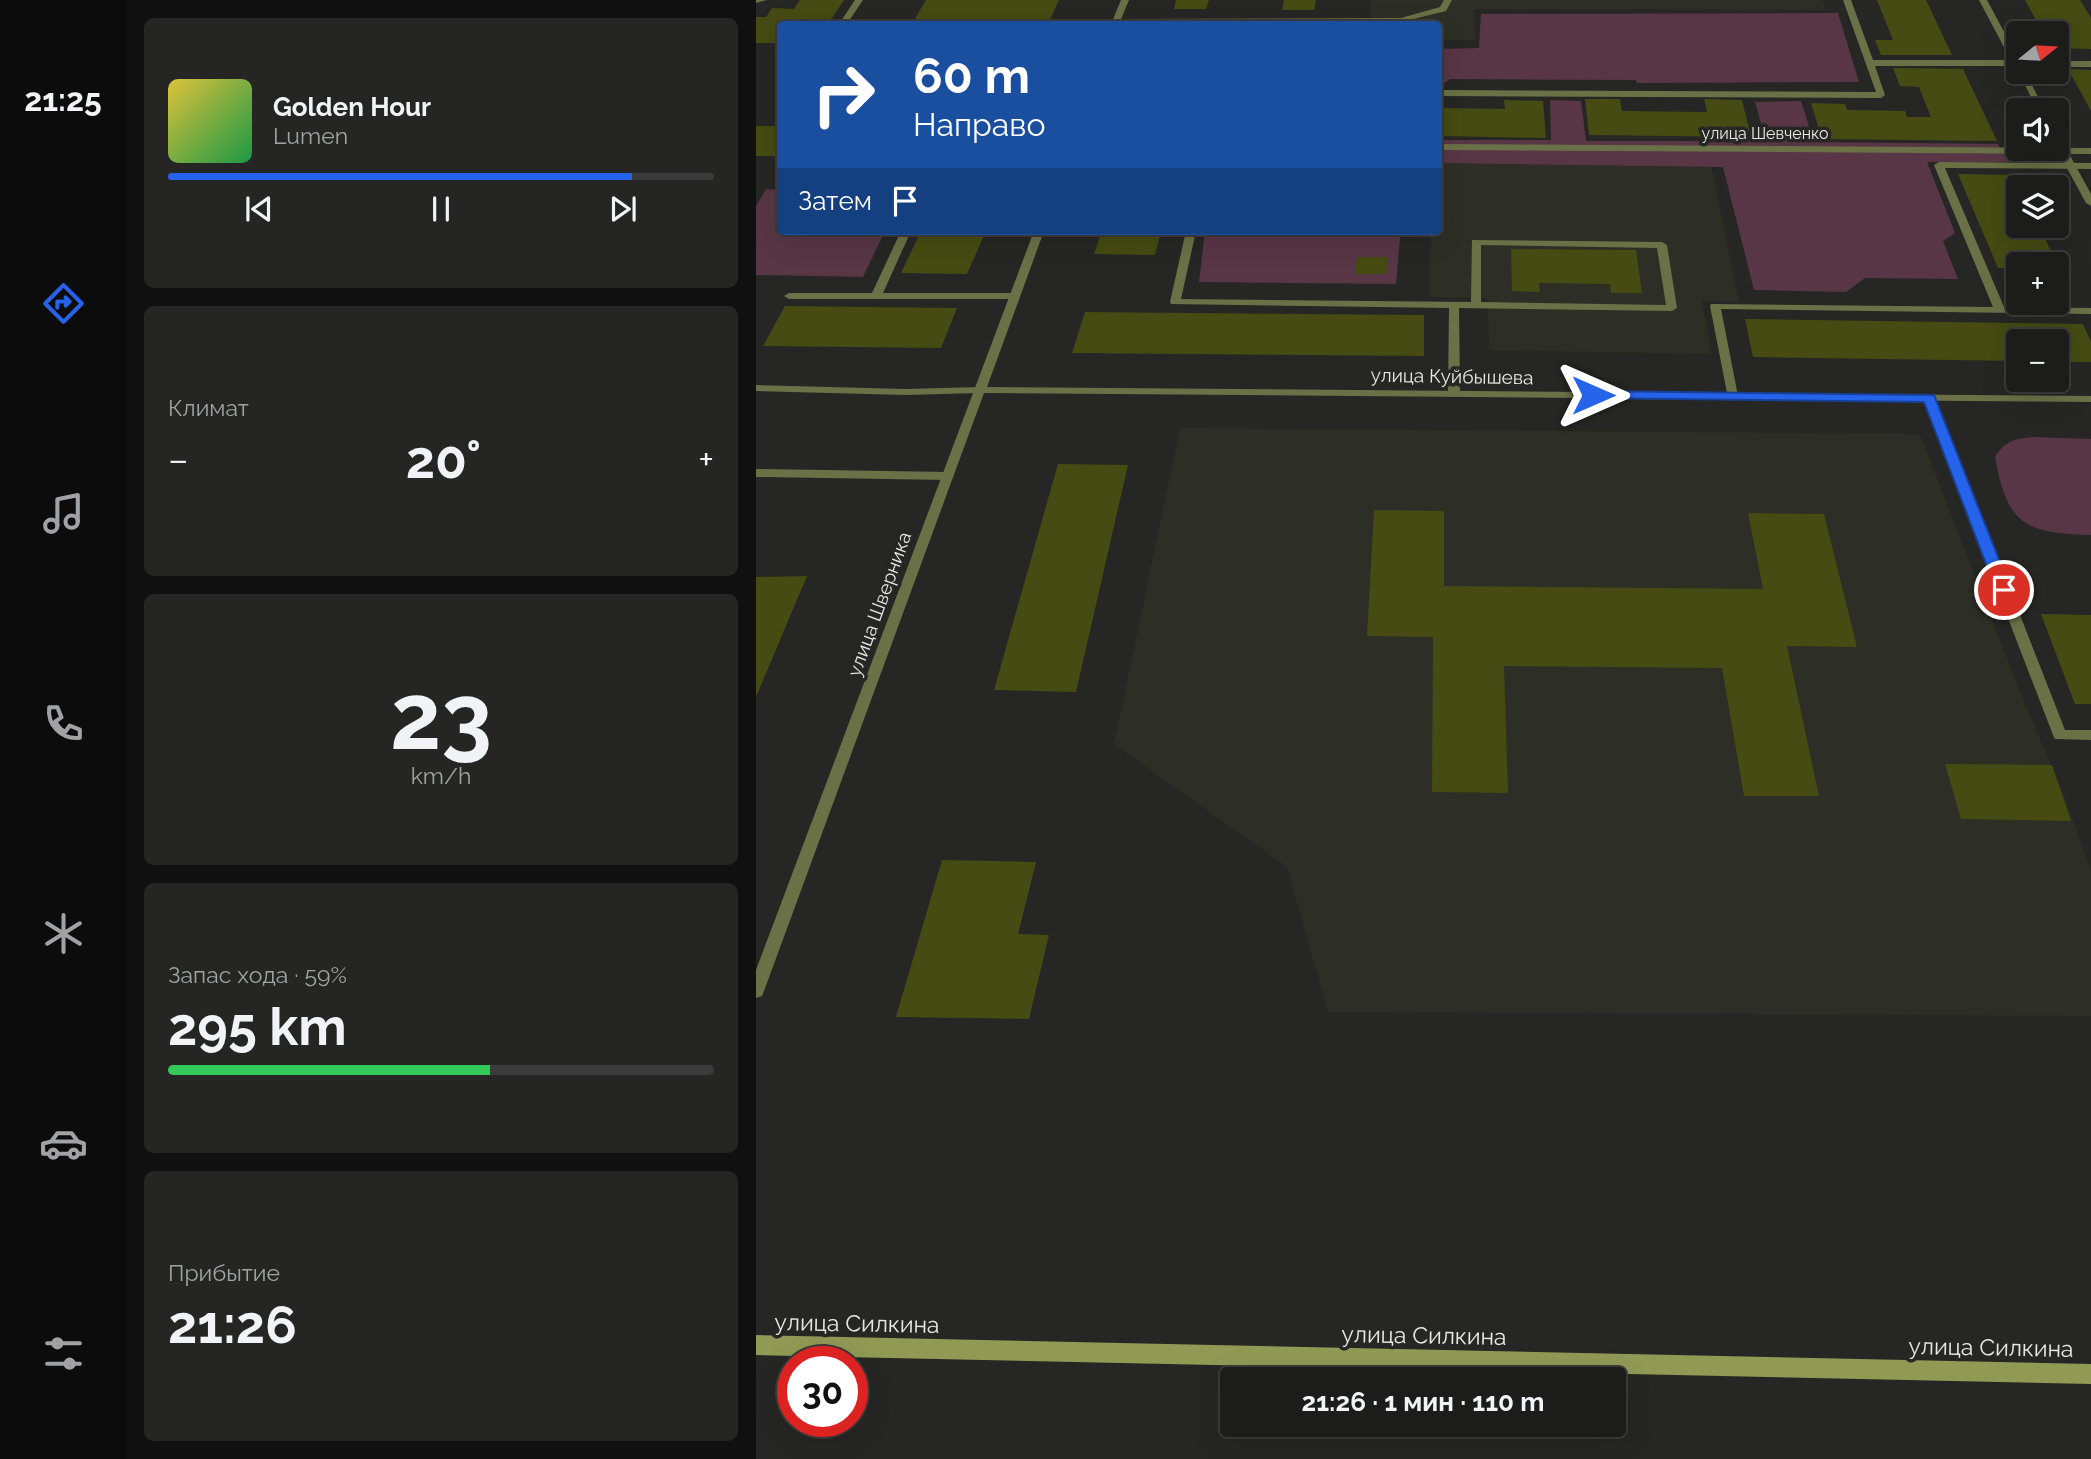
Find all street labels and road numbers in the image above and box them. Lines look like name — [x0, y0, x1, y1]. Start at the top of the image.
street label: улица Шевченко — [1702, 124, 1828, 143]
street label: улица Куйбышева — [1370, 364, 1534, 388]
street label: улица Шверника — [843, 529, 915, 679]
street label: улица Силкина — [774, 1308, 940, 1338]
street label: улица Силкина — [1341, 1320, 1507, 1350]
street label: улица Силкина — [1908, 1332, 2074, 1362]

